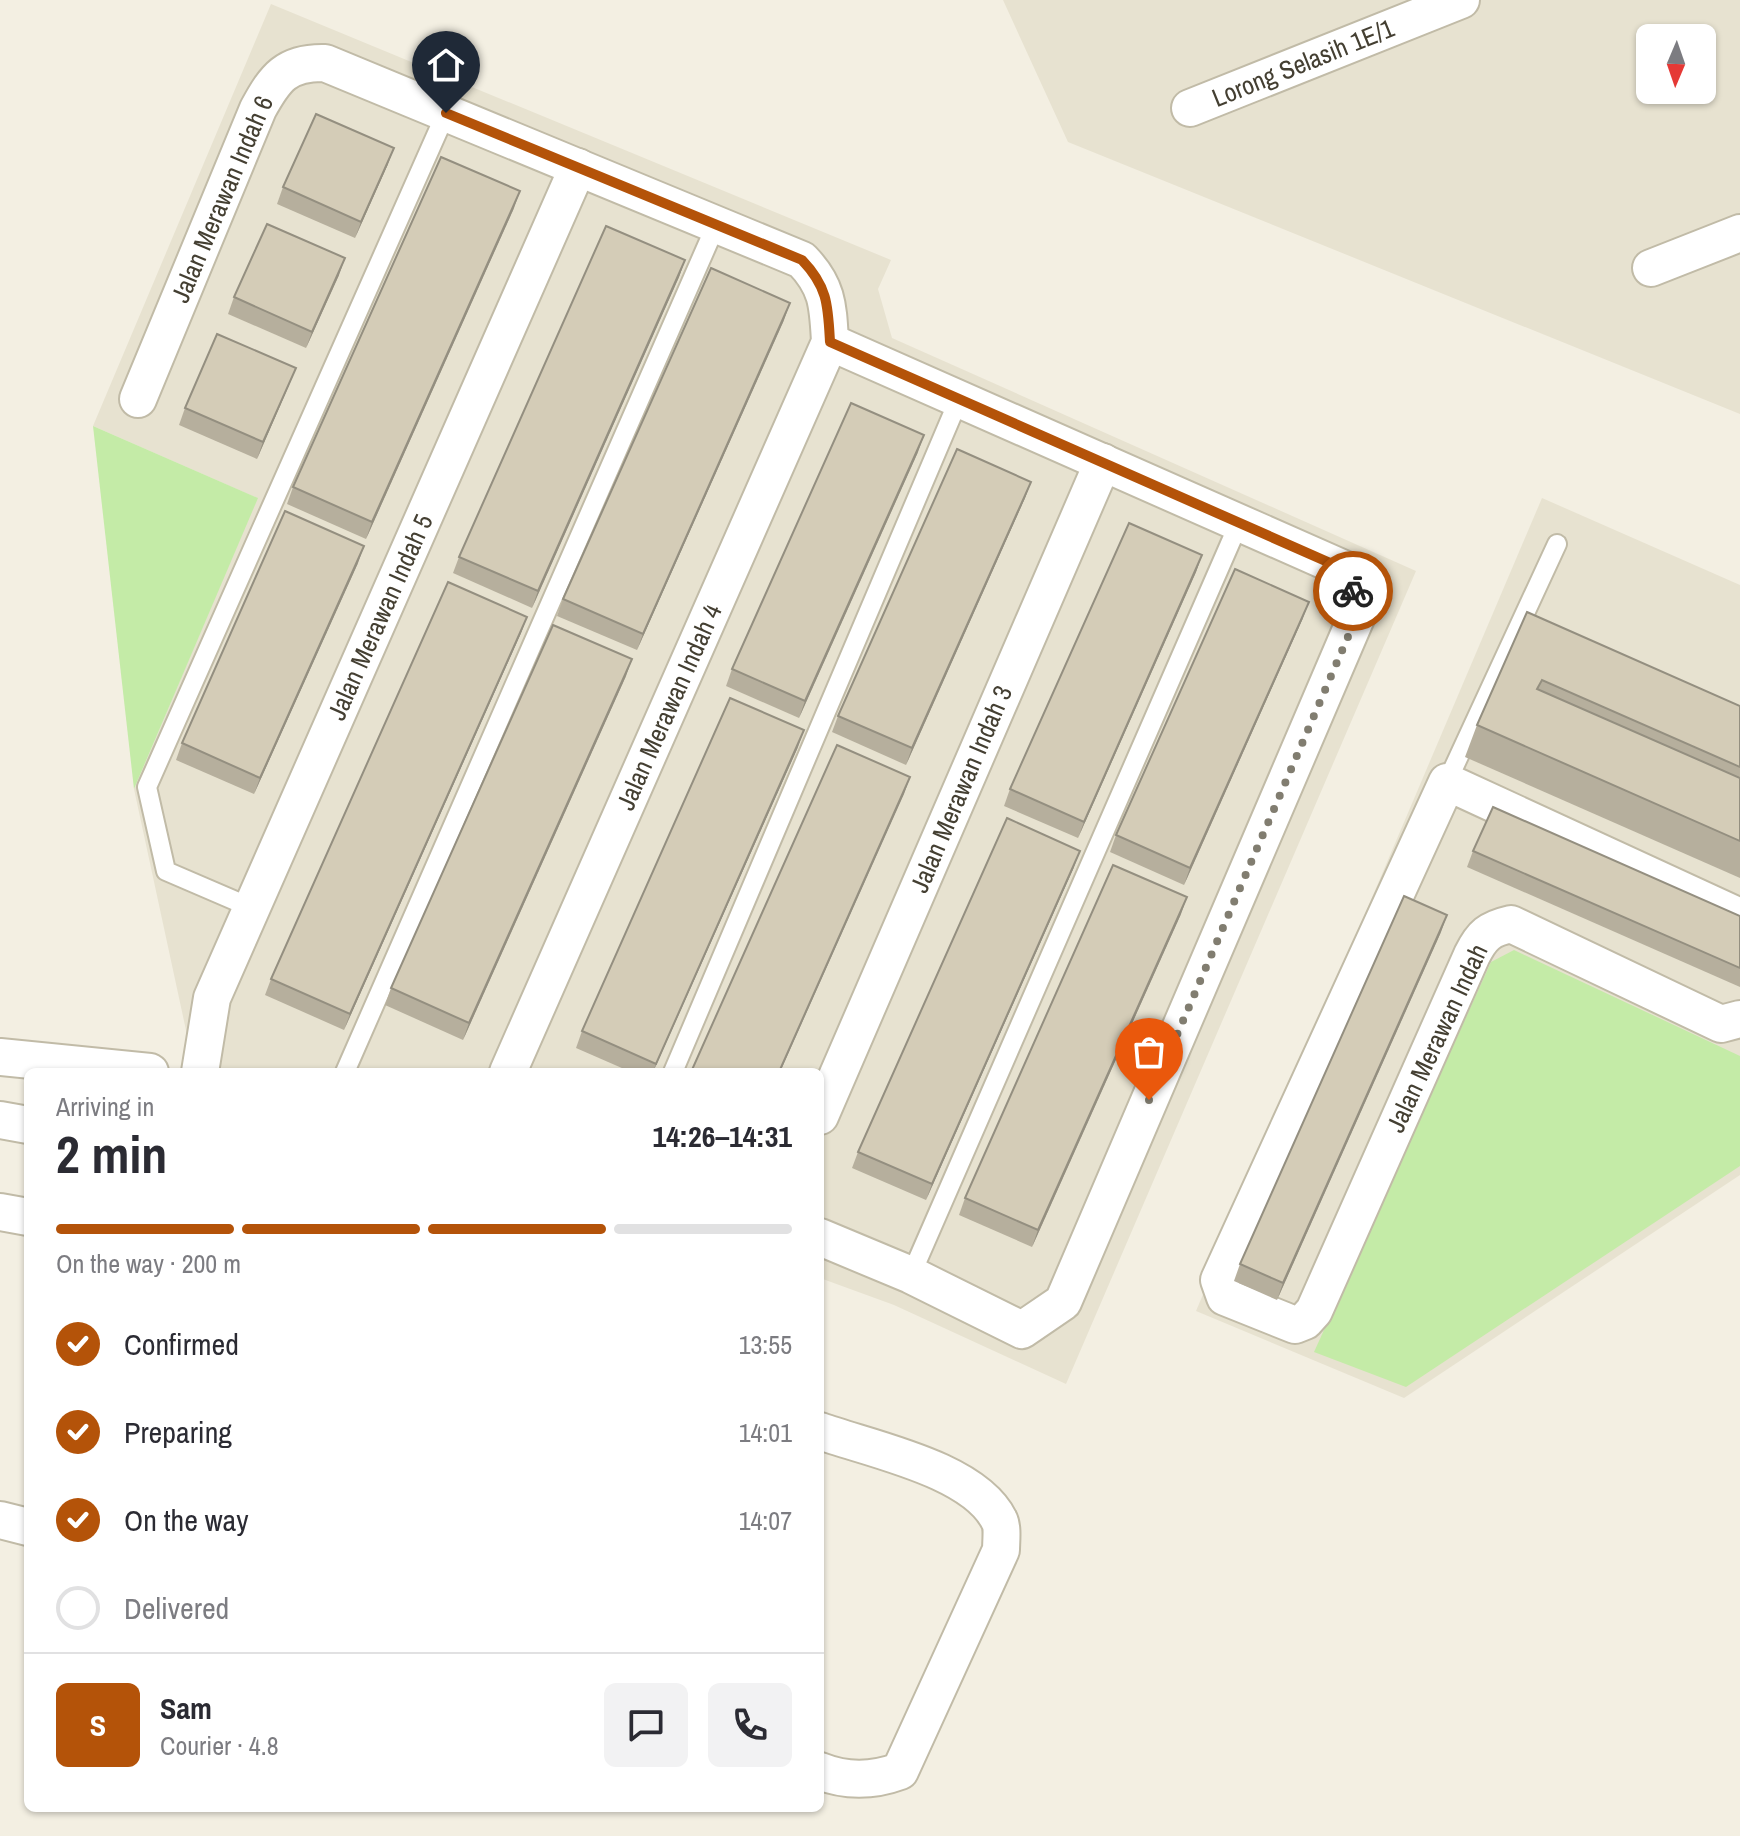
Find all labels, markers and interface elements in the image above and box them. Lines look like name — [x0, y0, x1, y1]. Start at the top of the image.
street label: Lorong Selasih 1E/1 — [1207, 10, 1399, 115]
north arrow — [1636, 24, 1716, 104]
map controls — [1636, 24, 1716, 104]
pin — [412, 31, 480, 113]
icon: home — [424, 43, 468, 87]
street label: Jalan Merawan Indah 6 — [162, 90, 281, 308]
street label: Jalan Merawan Indah 5 — [318, 508, 441, 725]
courier — [1313, 551, 1393, 631]
icon: bike — [1331, 569, 1375, 613]
street label: Jalan Merawan Indah 4 — [607, 598, 730, 815]
street label: Jalan Merawan Indah 3 — [901, 680, 1020, 898]
street label: Jalan Merawan Indah — [1378, 938, 1495, 1138]
pin — [1115, 1018, 1183, 1100]
icon: bag — [1127, 1030, 1171, 1074]
text: Arriving in — [56, 1089, 154, 1124]
text: 14:26–14:31 — [653, 1116, 792, 1156]
text: 2 min — [56, 1119, 167, 1189]
text: On the way · 200 m — [56, 1246, 241, 1281]
icon: check — [56, 1322, 100, 1366]
text: Confirmed — [124, 1324, 239, 1364]
text: 13:55 — [739, 1327, 792, 1362]
icon: check — [56, 1410, 100, 1454]
text: Preparing — [124, 1412, 232, 1452]
text: 14:01 — [739, 1415, 792, 1450]
icon: check — [56, 1498, 100, 1542]
text: On the way — [124, 1500, 248, 1540]
text: 14:07 — [739, 1503, 792, 1538]
text: Delivered — [124, 1588, 229, 1628]
button: chat — [604, 1683, 688, 1767]
button: phone — [708, 1683, 792, 1767]
text: Sam — [160, 1688, 212, 1728]
text: S — [90, 1705, 106, 1745]
text: Courier · 4.8 — [160, 1728, 279, 1763]

